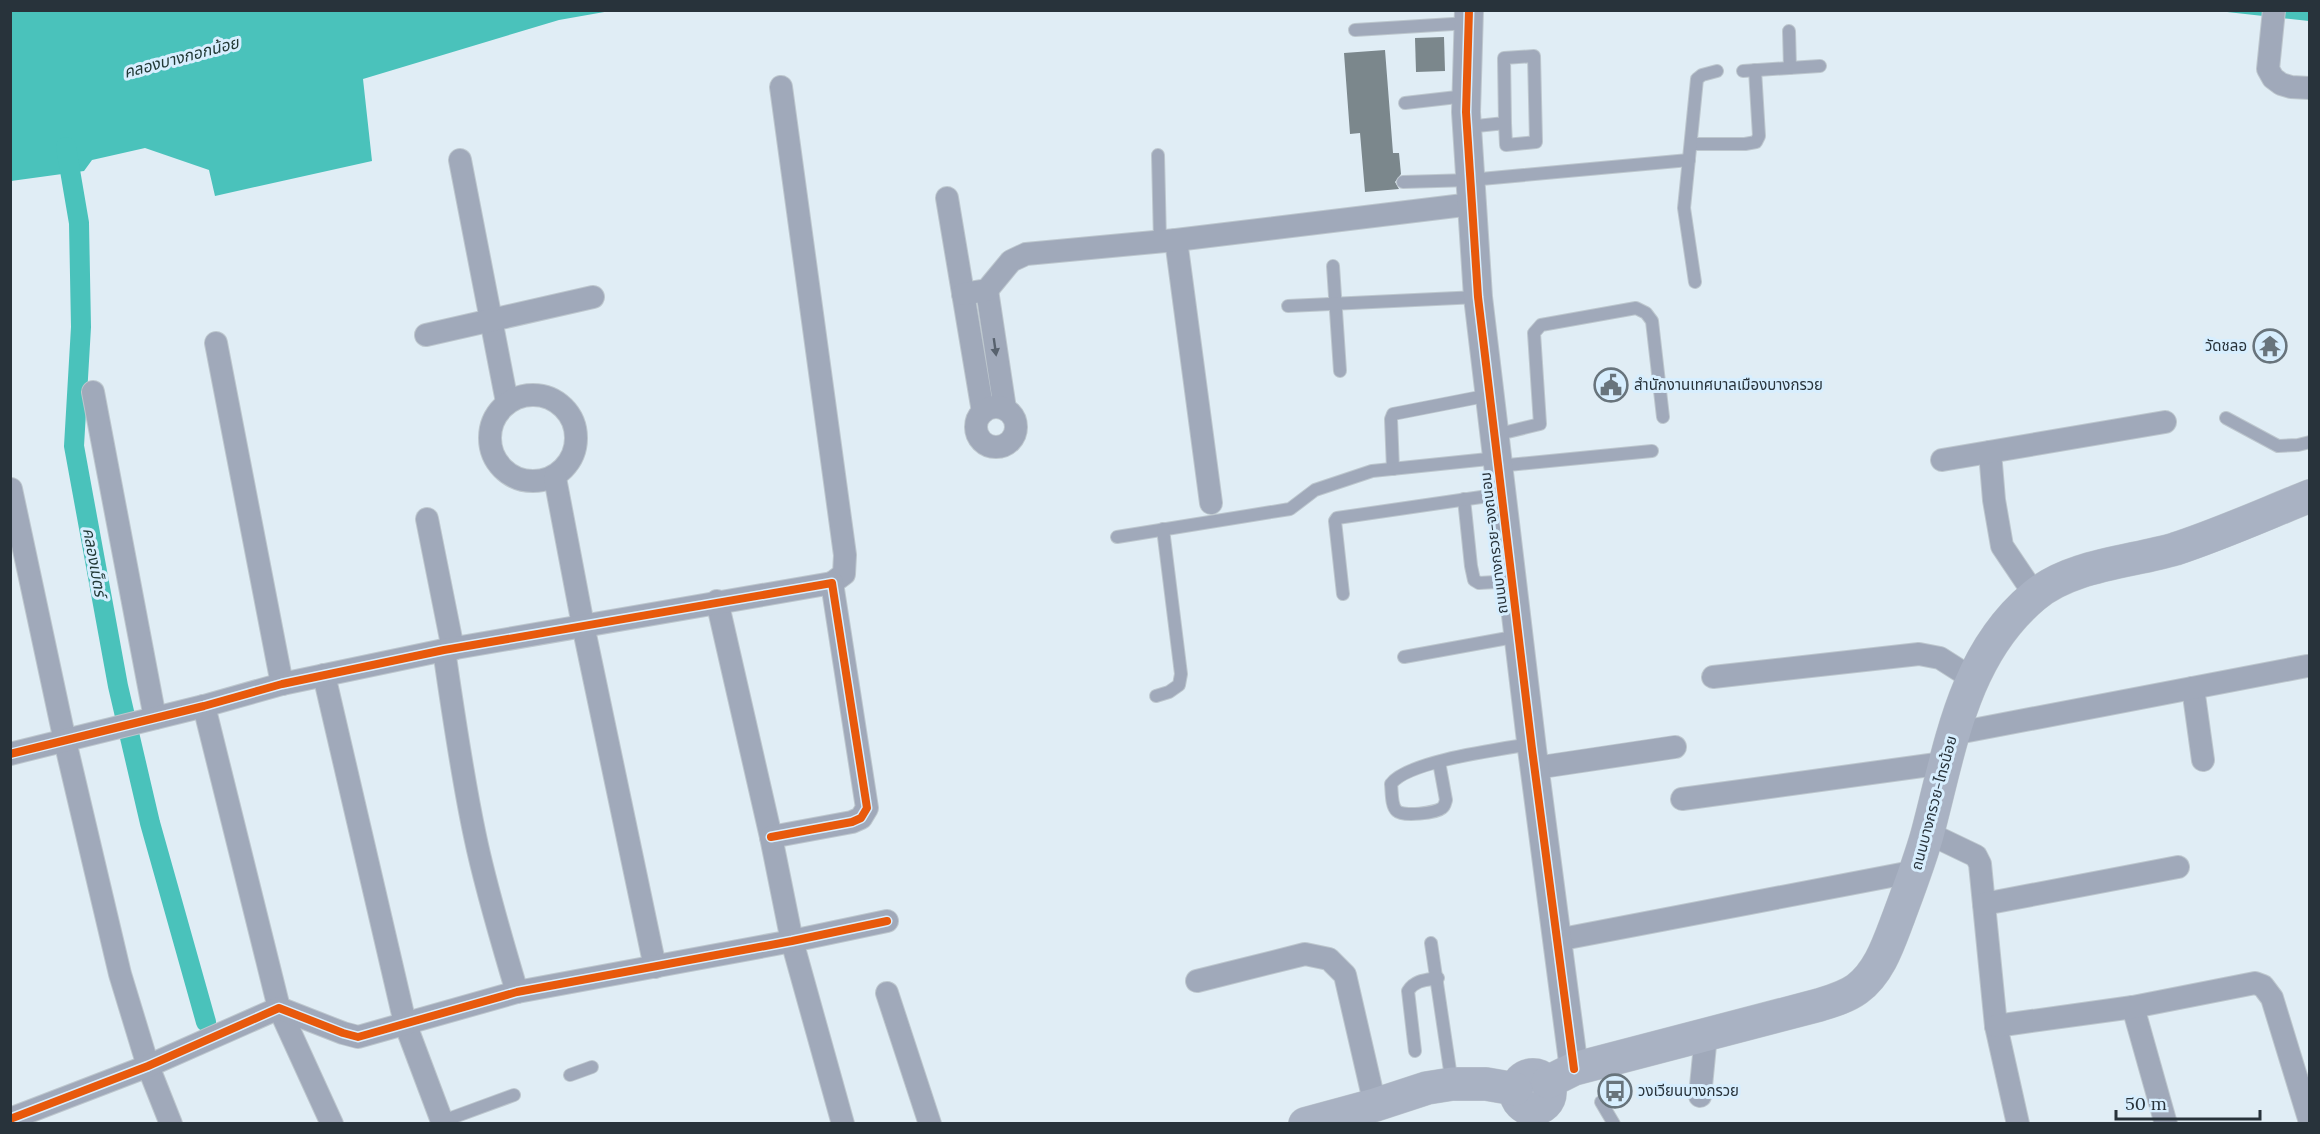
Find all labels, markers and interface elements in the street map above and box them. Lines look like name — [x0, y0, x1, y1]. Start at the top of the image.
water label: คลองบางกอกน้อย — [121, 32, 242, 82]
temple icon: วัดชลอ — [2252, 328, 2288, 364]
place label: วัดชลอ — [2205, 336, 2247, 355]
one-way arrow — [991, 338, 1000, 357]
public building icon: สำนักงานเทศบาลเมืองบางกรวย — [1593, 367, 1629, 403]
place label: สำนักงานเทศบาลเมืองบางกรวย — [1634, 375, 1823, 394]
street label: ถนนบางกรวย-จงถนอม — [1475, 471, 1512, 615]
water label: คลองเม็ตร์ — [79, 526, 112, 602]
street label: ถนนบางกรวย-ไทรน้อย — [1906, 734, 1961, 872]
bus stop icon: วงเวียนบางกรวย — [1597, 1073, 1633, 1109]
place label: วงเวียนบางกรวย — [1638, 1081, 1739, 1100]
scale bar — [2116, 1083, 2260, 1121]
text: 50 m — [2125, 1092, 2167, 1115]

